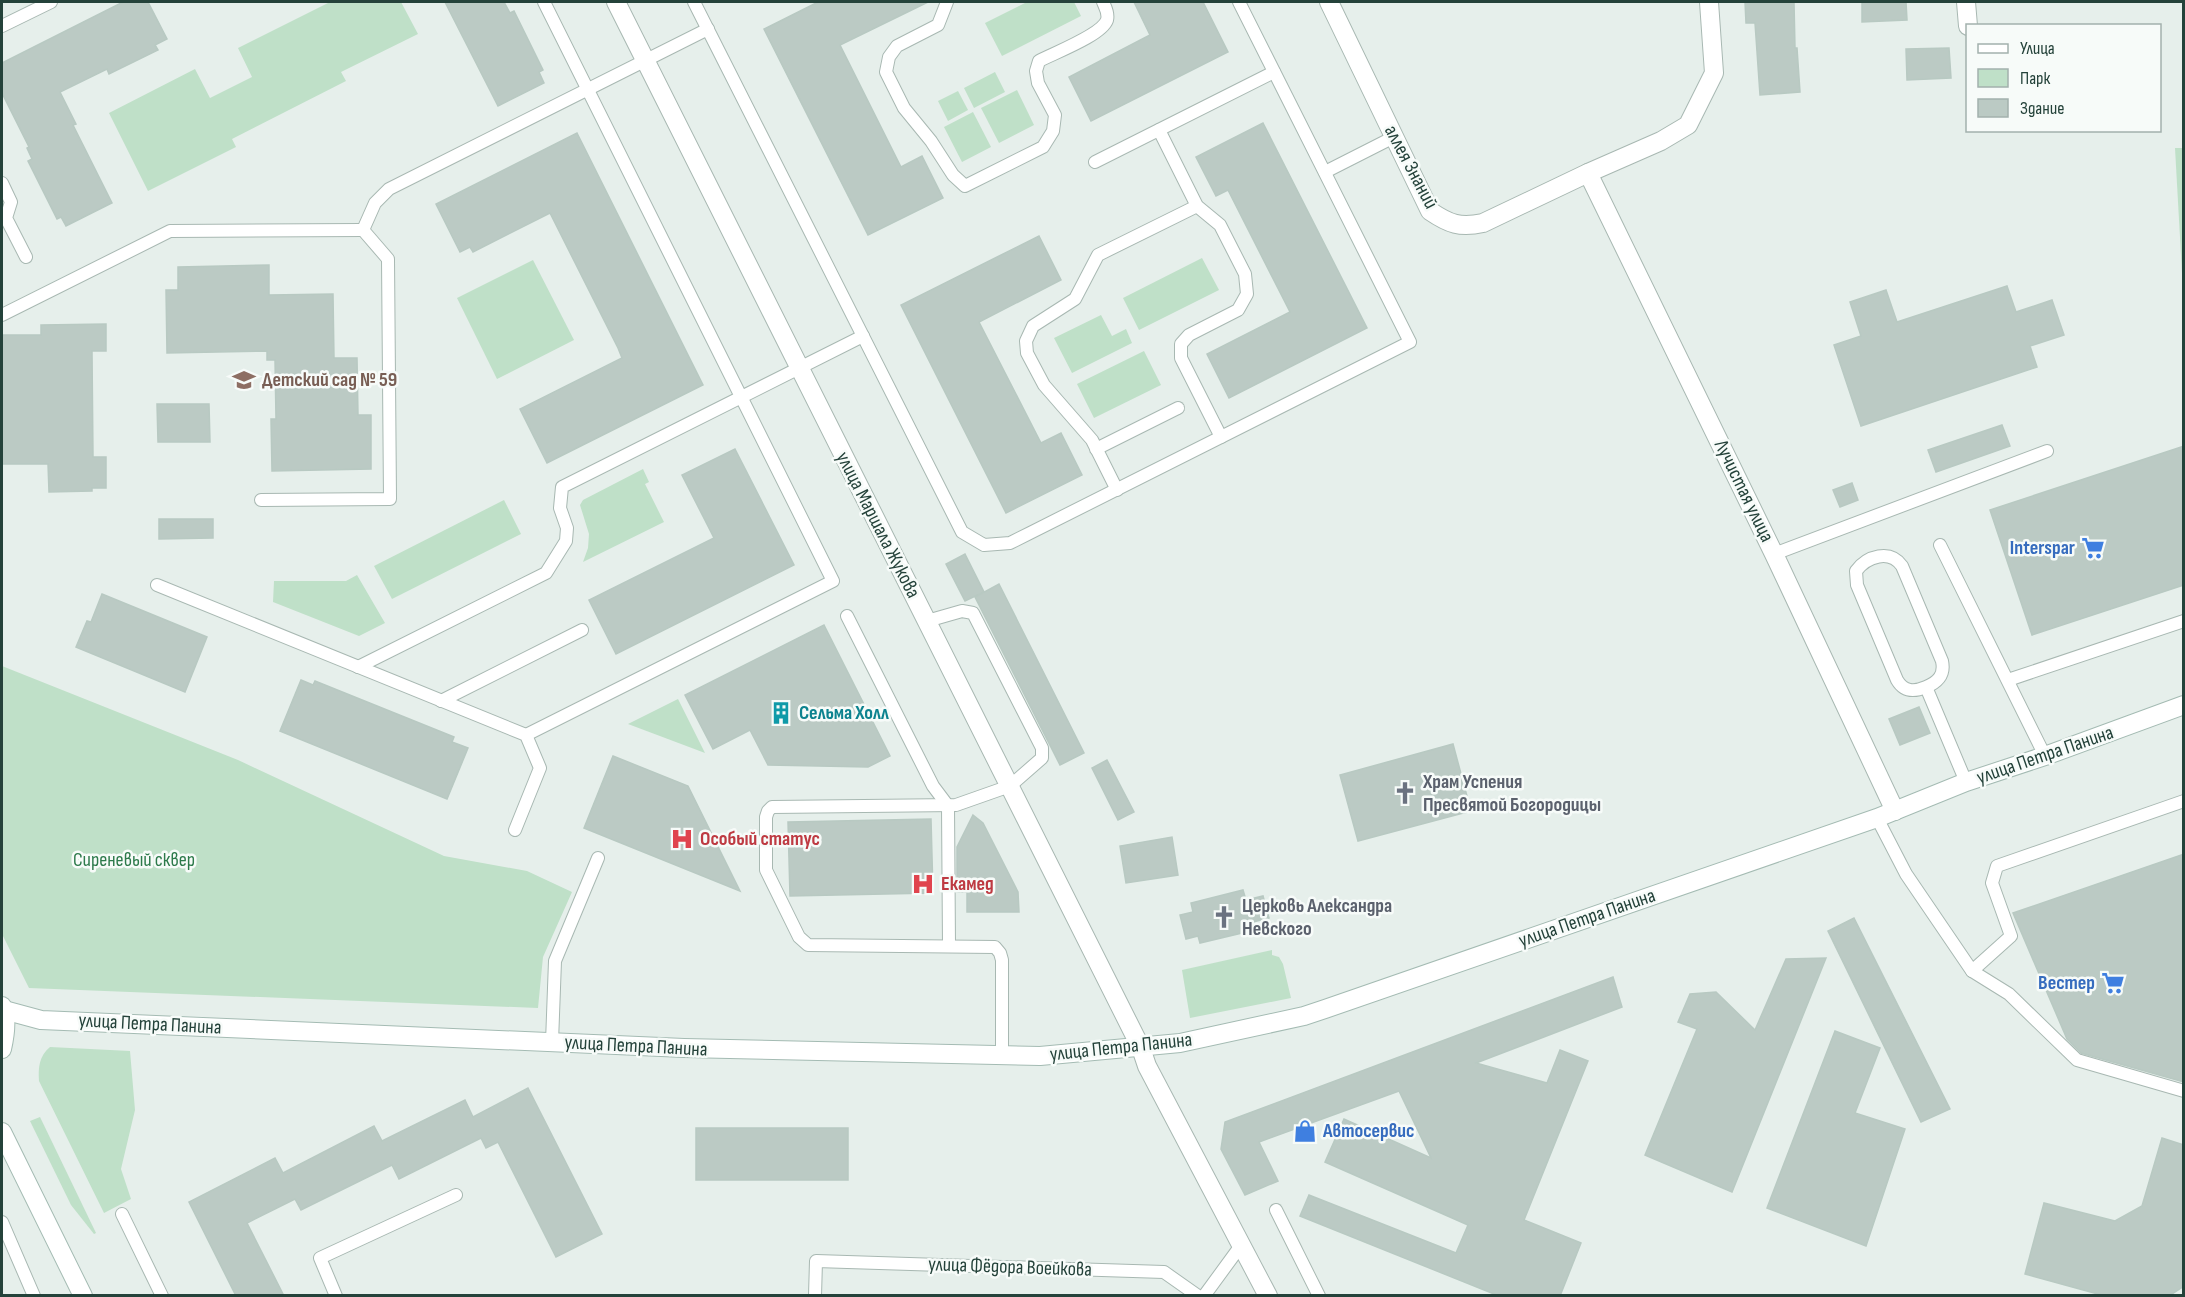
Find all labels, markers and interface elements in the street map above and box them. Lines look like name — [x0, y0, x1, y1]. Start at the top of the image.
legend — [1966, 24, 2161, 132]
text: Улица — [2020, 38, 2055, 59]
text: Парк — [2020, 68, 2051, 89]
text: Здание — [2020, 98, 2065, 119]
street label: аллея Знаний — [1379, 121, 1443, 213]
school or university icon: Детский сад № 59 — [231, 367, 257, 393]
place label: Детский сад № 59 — [262, 368, 397, 392]
street label: Лучистая улица — [1709, 435, 1779, 546]
street label: улица Маршала Жукова — [831, 448, 925, 602]
supermarket icon: Interspar — [2080, 535, 2106, 561]
place label: Interspar — [2010, 536, 2075, 560]
building icon: Сельма Холл — [768, 700, 794, 726]
place label: Сельма Холл — [799, 701, 889, 725]
street label: улица Петра Панина — [1973, 720, 2117, 790]
place label: Храм Успения Пресвятой Богородицы — [1422, 770, 1601, 817]
church icon: Храм Успения Пресвятой Богородицы — [1392, 780, 1418, 806]
hospital icon: Особый статус — [669, 826, 695, 852]
place label: Особый статус — [700, 827, 820, 851]
park label: Сиреневый сквер — [73, 848, 195, 872]
hospital icon: Екамед — [910, 871, 936, 897]
place label: Екамед — [941, 872, 994, 896]
street label: улица Петра Панина — [1515, 883, 1659, 953]
place label: Церковь Александра Невского — [1242, 894, 1392, 941]
church icon: Церковь Александра Невского — [1211, 904, 1237, 930]
supermarket icon: Вестер — [2100, 970, 2126, 996]
place label: Вестер — [2038, 971, 2095, 995]
street label: улица Петра Панина — [78, 1008, 222, 1040]
street label: улица Петра Панина — [1049, 1028, 1193, 1066]
street label: улица Петра Панина — [564, 1030, 708, 1062]
shop icon: Автосервис — [1292, 1118, 1318, 1144]
place label: Автосервис — [1322, 1119, 1415, 1143]
street label: улица Фёдора Воейкова — [928, 1252, 1092, 1282]

